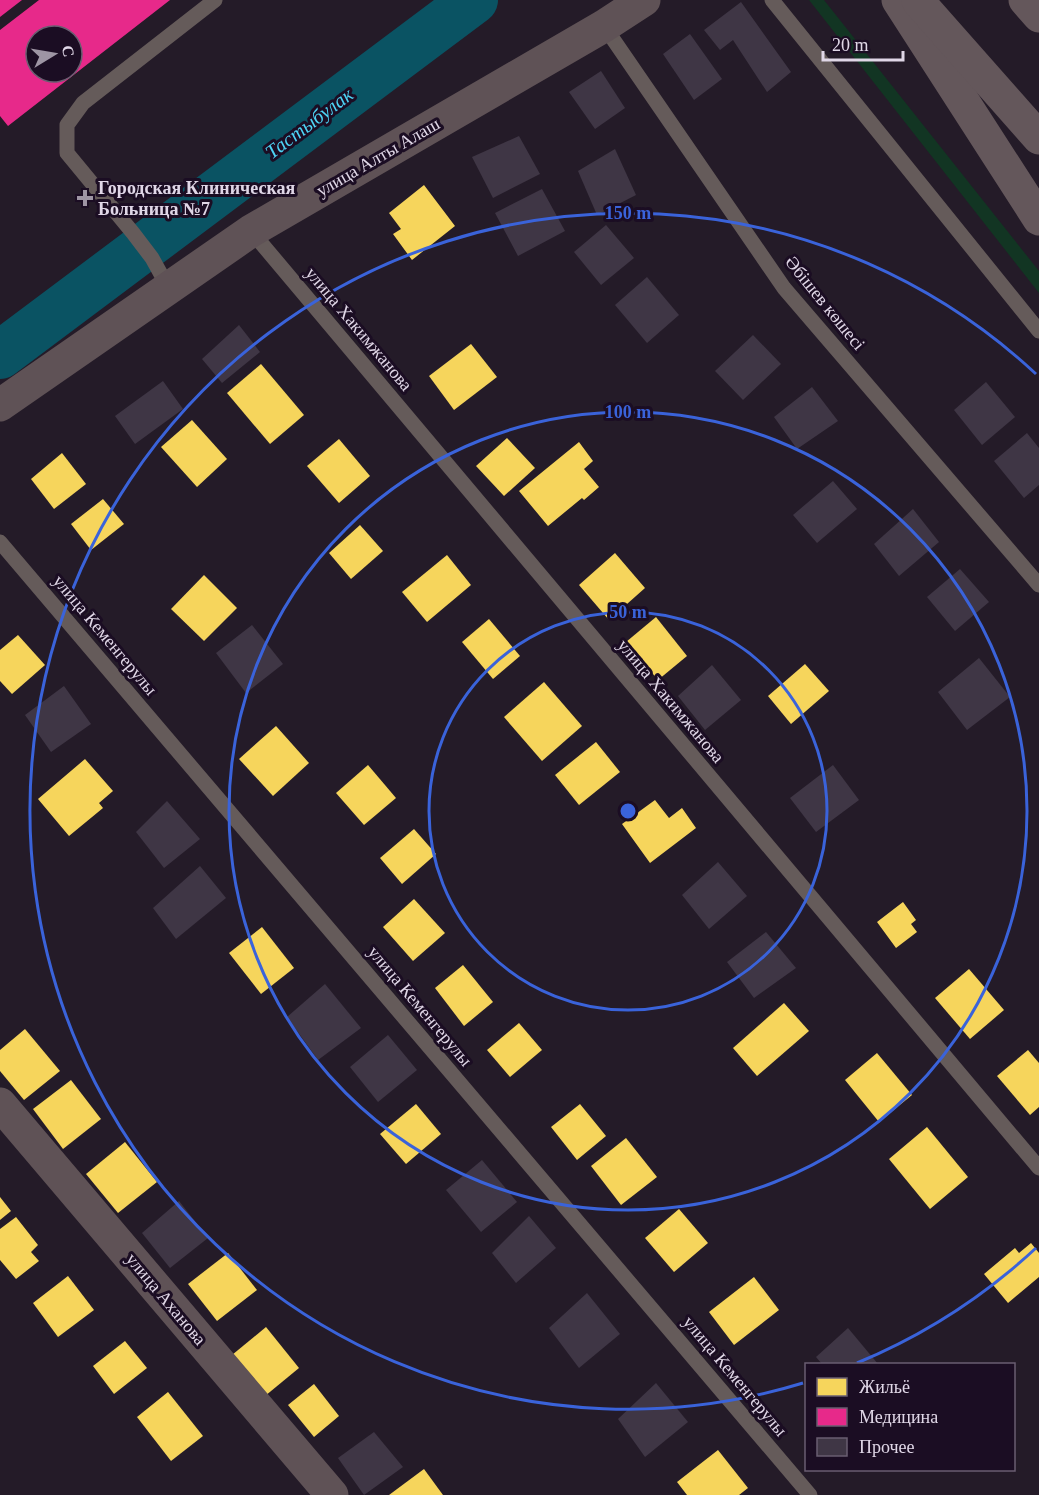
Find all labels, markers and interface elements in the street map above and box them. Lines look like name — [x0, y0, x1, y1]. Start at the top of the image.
north arrow — [24, 24, 84, 84]
scale bar — [823, 24, 902, 62]
text: 20 m — [832, 35, 869, 55]
text: С — [59, 44, 78, 59]
water label: Тастыбулак — [261, 83, 358, 164]
street label: улица Алты Алаш — [313, 113, 443, 200]
place label: Городская Клиническая Больница №7 — [98, 178, 296, 219]
marker: Городская Клиническая Больница №7 — [76, 189, 94, 207]
text: 150 m — [605, 203, 651, 223]
street label: Әбішев көшесі — [781, 252, 869, 354]
street label: улица Хакимжанова — [302, 263, 416, 395]
text: 100 m — [605, 402, 651, 422]
street label: улица Кеменгерулы — [49, 571, 161, 699]
text: 50 m — [609, 602, 647, 622]
street label: улица Хакимжанова — [614, 635, 728, 767]
centre of rings — [618, 801, 638, 821]
street label: улица Кеменгерулы — [364, 942, 476, 1070]
street label: улица Аханова — [122, 1249, 210, 1349]
street label: улица Кеменгерулы — [679, 1312, 791, 1440]
legend — [805, 1363, 1015, 1471]
text: Жильё — [859, 1377, 910, 1397]
text: Медицина — [859, 1407, 938, 1427]
text: Прочее — [859, 1437, 915, 1457]

